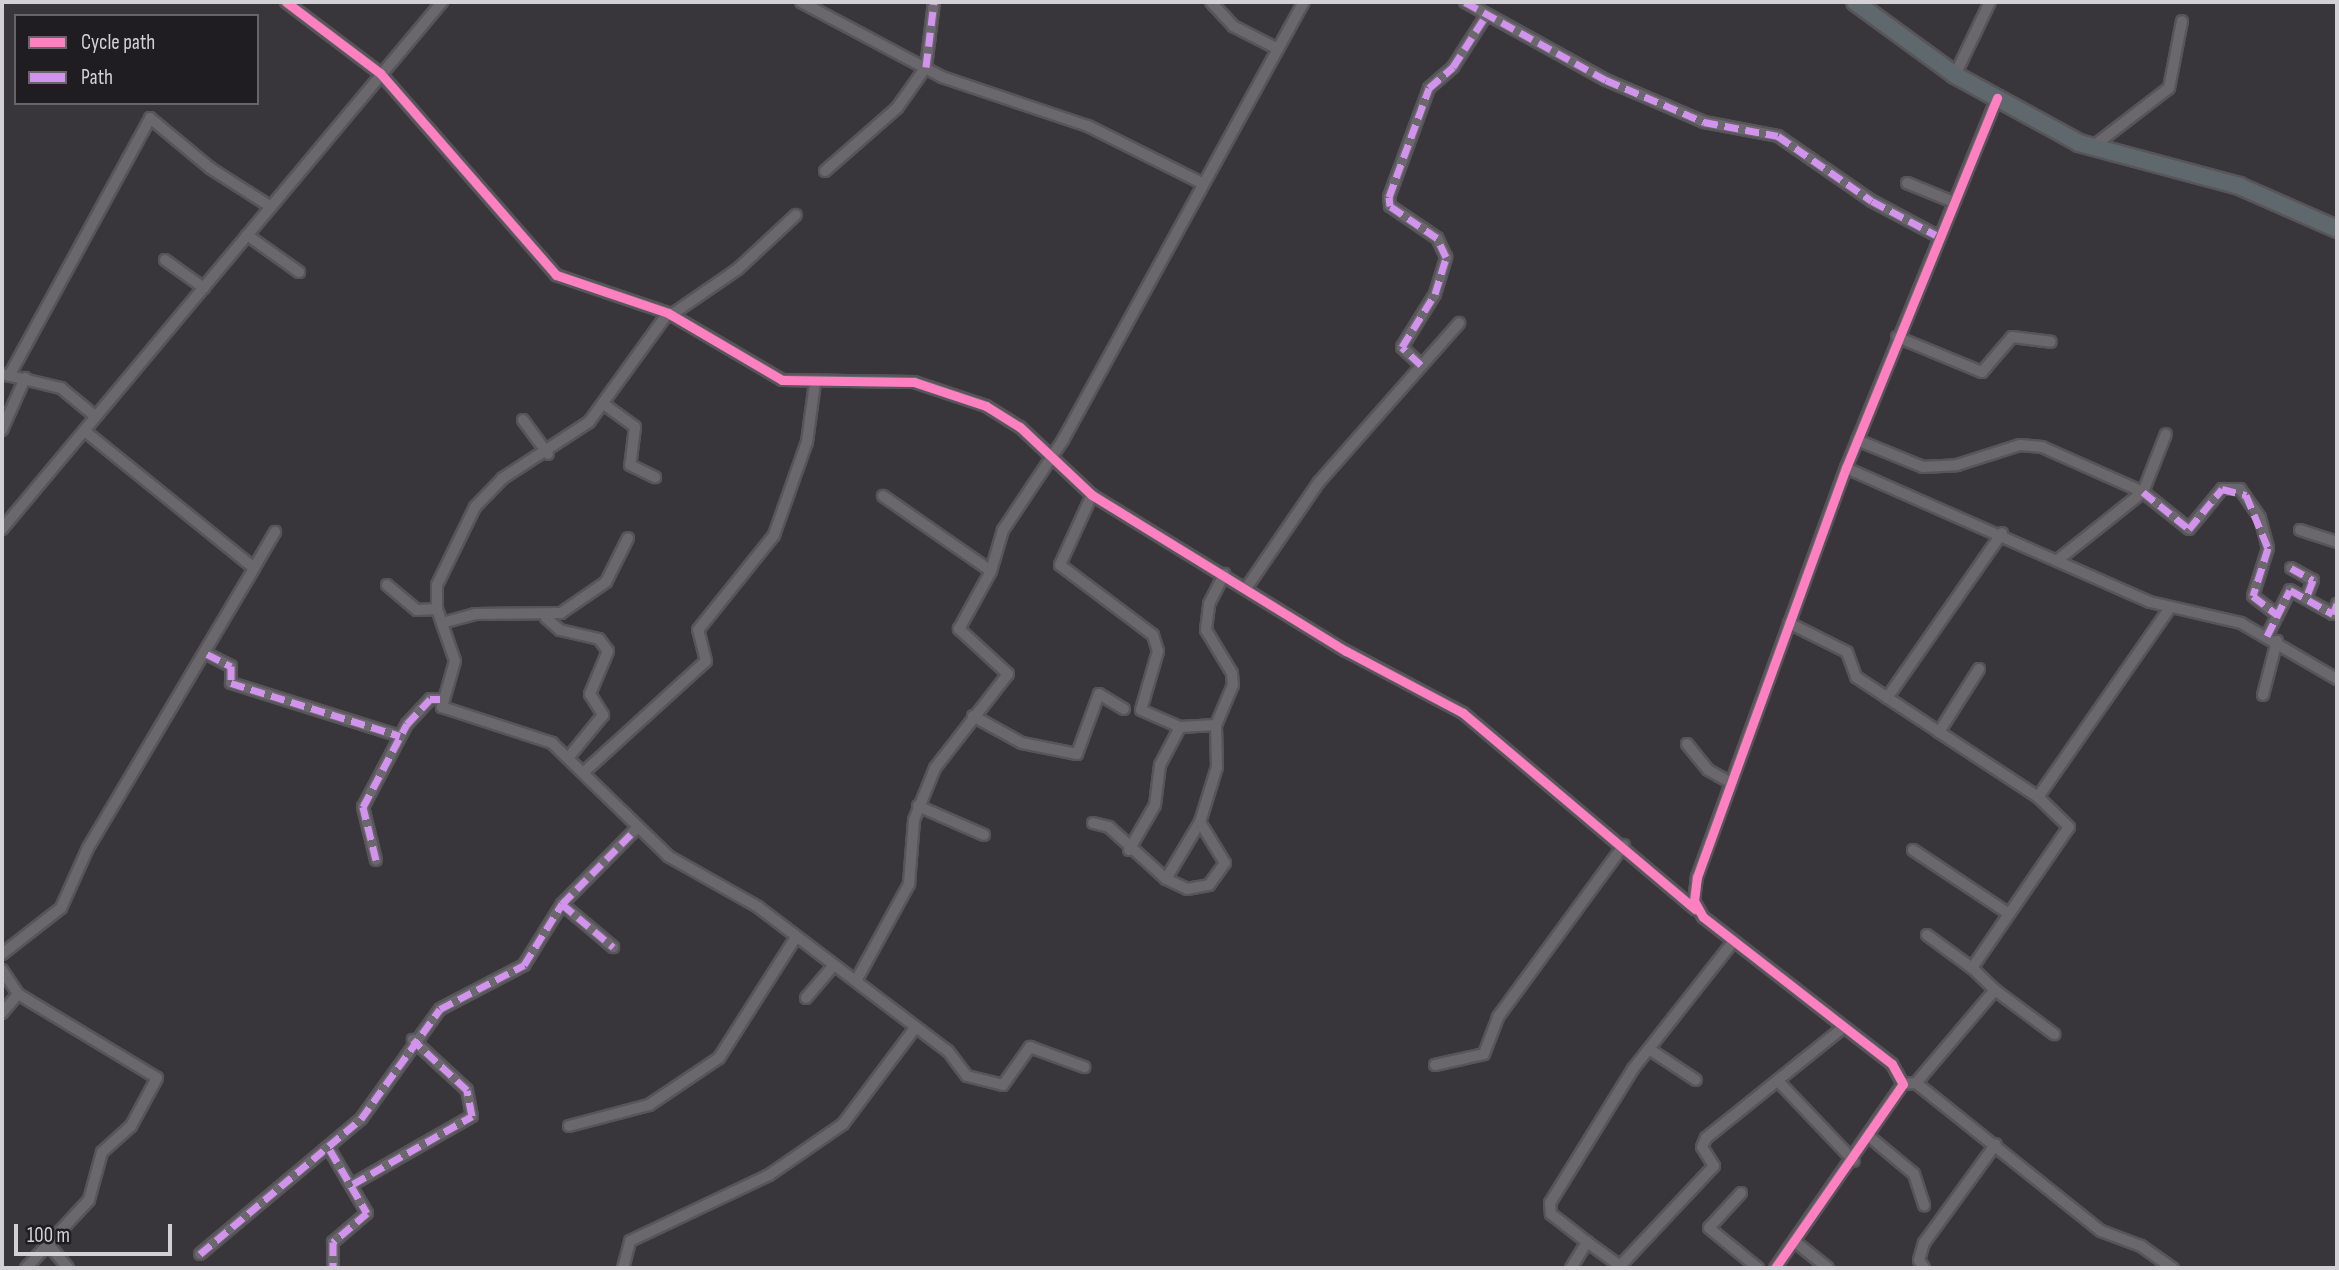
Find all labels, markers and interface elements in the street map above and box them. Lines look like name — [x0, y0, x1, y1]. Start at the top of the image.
legend — [14, 14, 259, 105]
text: Cycle path — [81, 30, 155, 55]
text: Path — [81, 65, 113, 90]
scale bar — [18, 1210, 175, 1254]
text: 100 m — [27, 1223, 70, 1248]

